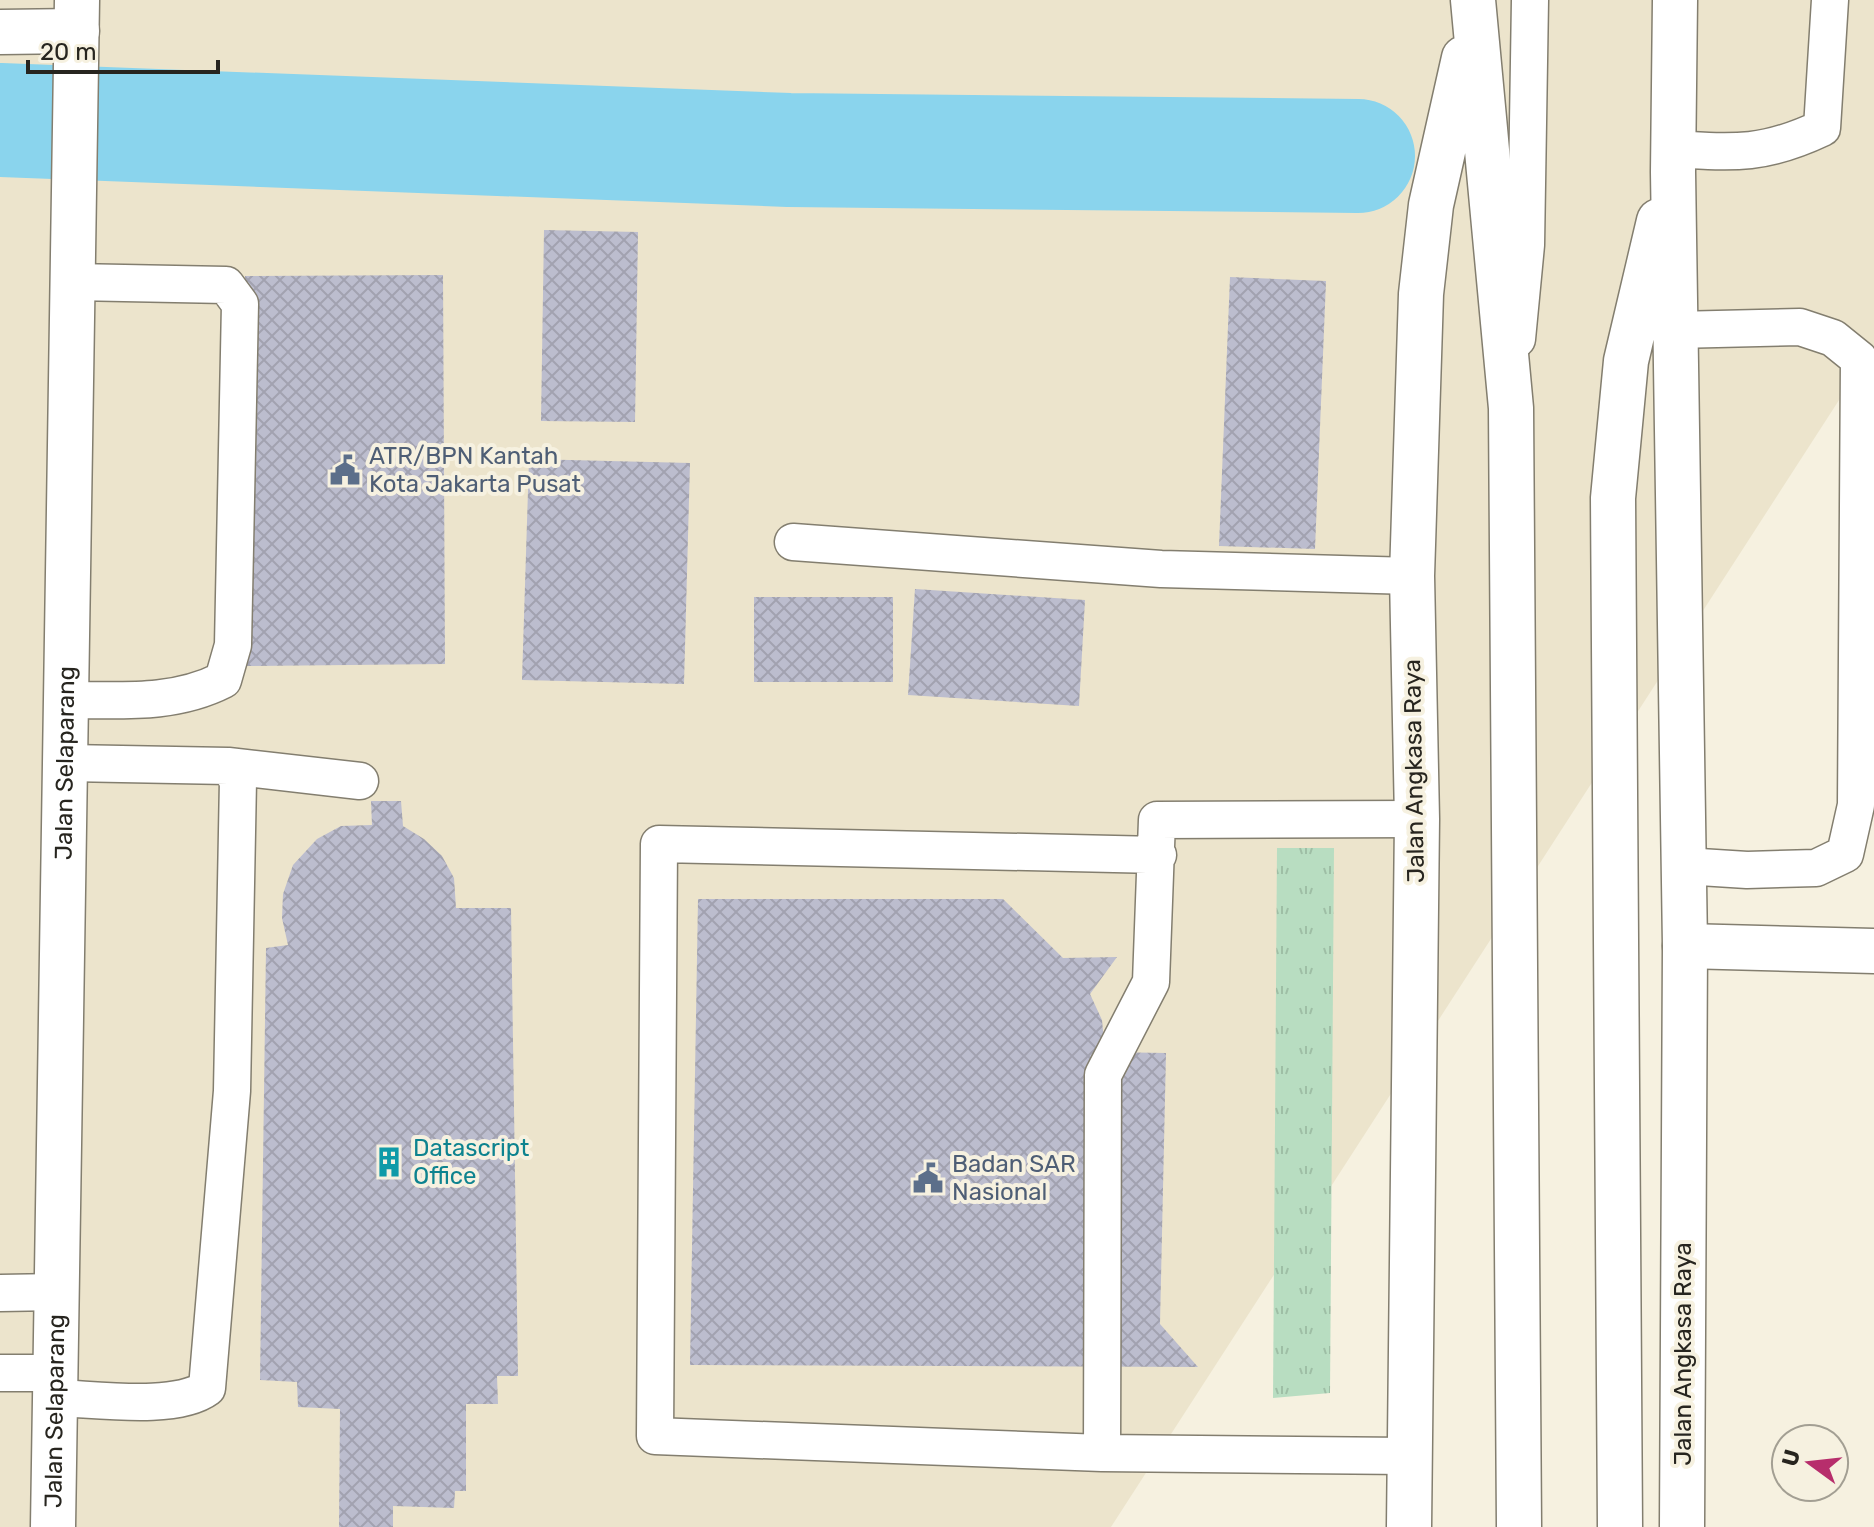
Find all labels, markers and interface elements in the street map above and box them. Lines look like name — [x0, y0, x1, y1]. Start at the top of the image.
scale bar — [28, 24, 218, 74]
text: 20 m — [40, 38, 97, 66]
place label: ATR/BPN Kantah Kota Jakarta Pusat — [369, 442, 581, 498]
public building icon: ATR/BPN Kantah Kota Jakarta Pusat — [328, 453, 362, 487]
street label: Jalan Angkasa Raya — [1398, 659, 1430, 883]
street label: Jalan Selaparang — [49, 666, 81, 860]
place label: Datascript Office — [413, 1134, 529, 1190]
building icon: Datascript Office — [372, 1145, 406, 1179]
place label: Badan SAR Nasional — [952, 1150, 1076, 1206]
public building icon: Badan SAR Nasional — [911, 1161, 945, 1195]
street label: Jalan Angkasa Raya — [1669, 1242, 1697, 1466]
street label: Jalan Selaparang — [39, 1314, 70, 1508]
north arrow — [1770, 1423, 1850, 1503]
text: U — [1776, 1447, 1806, 1469]

